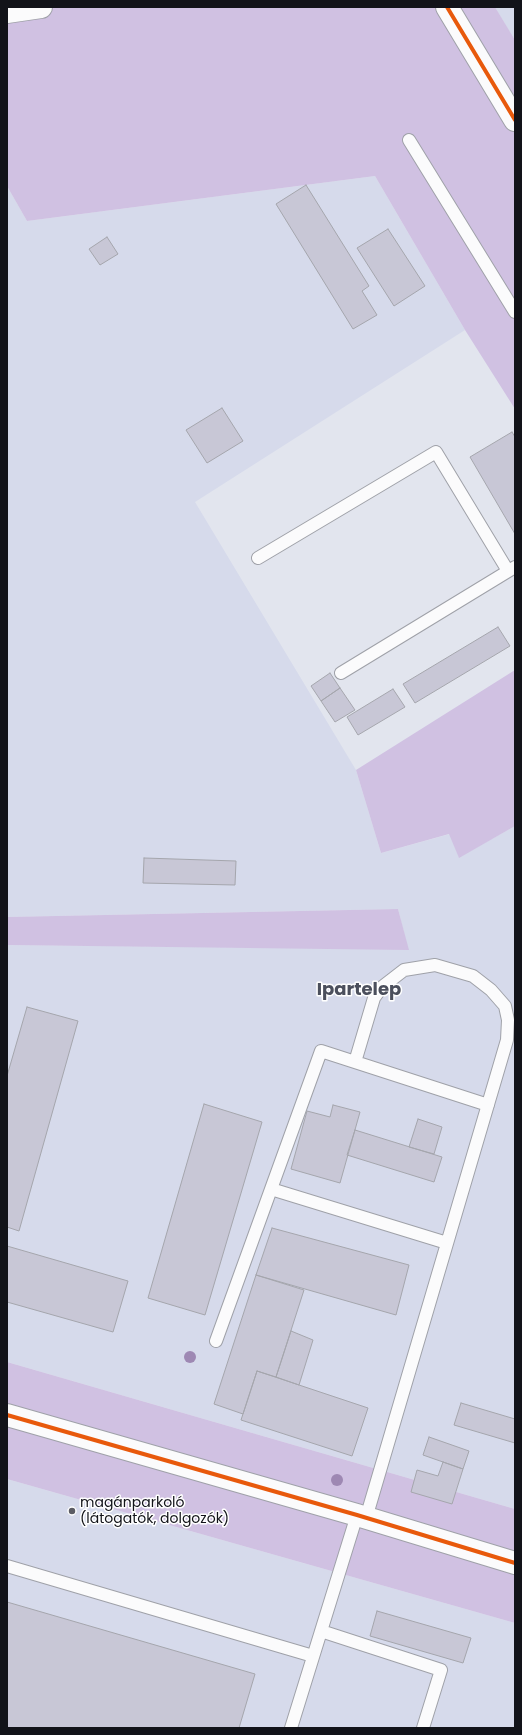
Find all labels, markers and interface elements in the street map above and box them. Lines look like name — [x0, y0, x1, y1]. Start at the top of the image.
district label: Ipartelep — [317, 979, 401, 1001]
place label: magánparkoló (látogatók, dolgozók) — [80, 1495, 229, 1528]
marker: magánparkoló (látogatók, dolgozók) — [67, 1506, 77, 1516]

